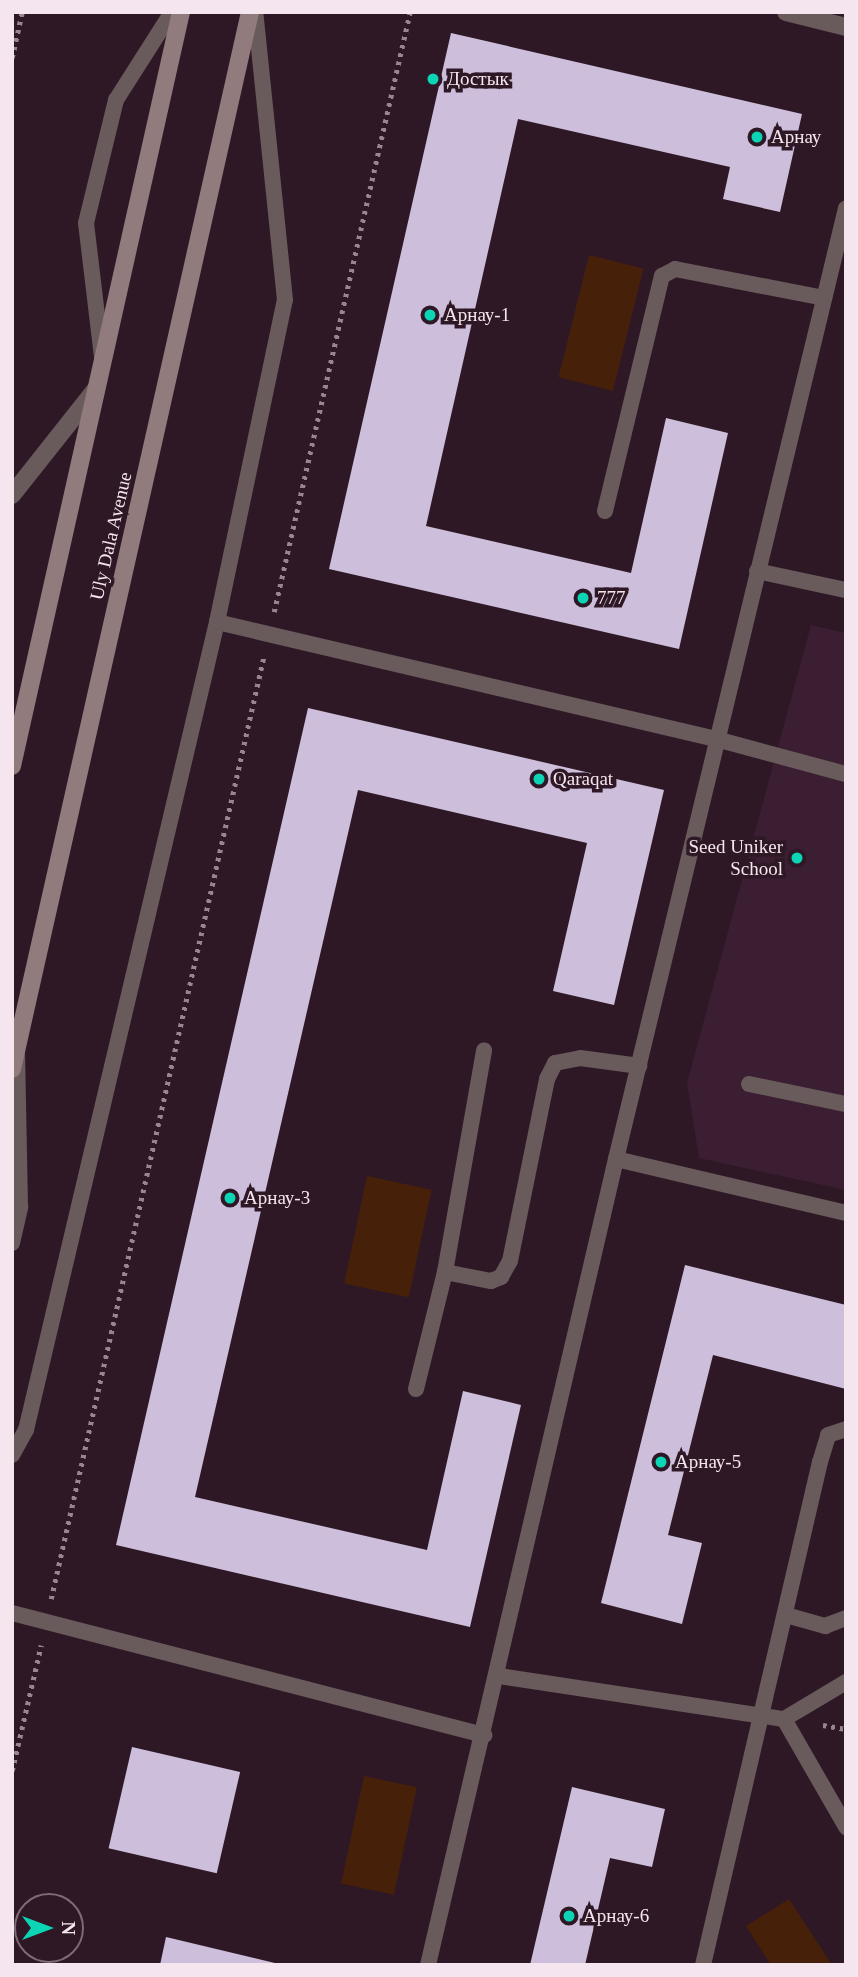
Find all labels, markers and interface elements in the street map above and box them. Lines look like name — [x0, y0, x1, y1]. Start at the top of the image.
place label: Достык — [447, 68, 509, 90]
marker: Достык — [425, 71, 441, 87]
place label: Арнау — [771, 126, 821, 148]
marker: Арнау — [749, 129, 765, 145]
place label: Арнау-1 — [444, 304, 510, 326]
marker: Арнау-1 — [422, 307, 438, 323]
street label: Uly Dala Avenue — [85, 469, 137, 603]
place label: 777 — [597, 587, 626, 609]
marker: 777 — [575, 590, 591, 606]
place label: Qaraqat — [553, 768, 613, 790]
marker: Qaraqat — [531, 771, 547, 787]
place label: Seed Uniker School — [689, 836, 783, 880]
marker: Seed Uniker School — [789, 850, 805, 866]
place label: Арнау-3 — [244, 1187, 310, 1209]
marker: Арнау-3 — [222, 1190, 238, 1206]
place label: Арнау-5 — [675, 1451, 741, 1473]
marker: Арнау-5 — [653, 1454, 669, 1470]
north arrow — [14, 1893, 84, 1963]
place label: Арнау-6 — [583, 1905, 649, 1927]
marker: Арнау-6 — [561, 1908, 577, 1924]
text: N — [58, 1921, 79, 1935]

